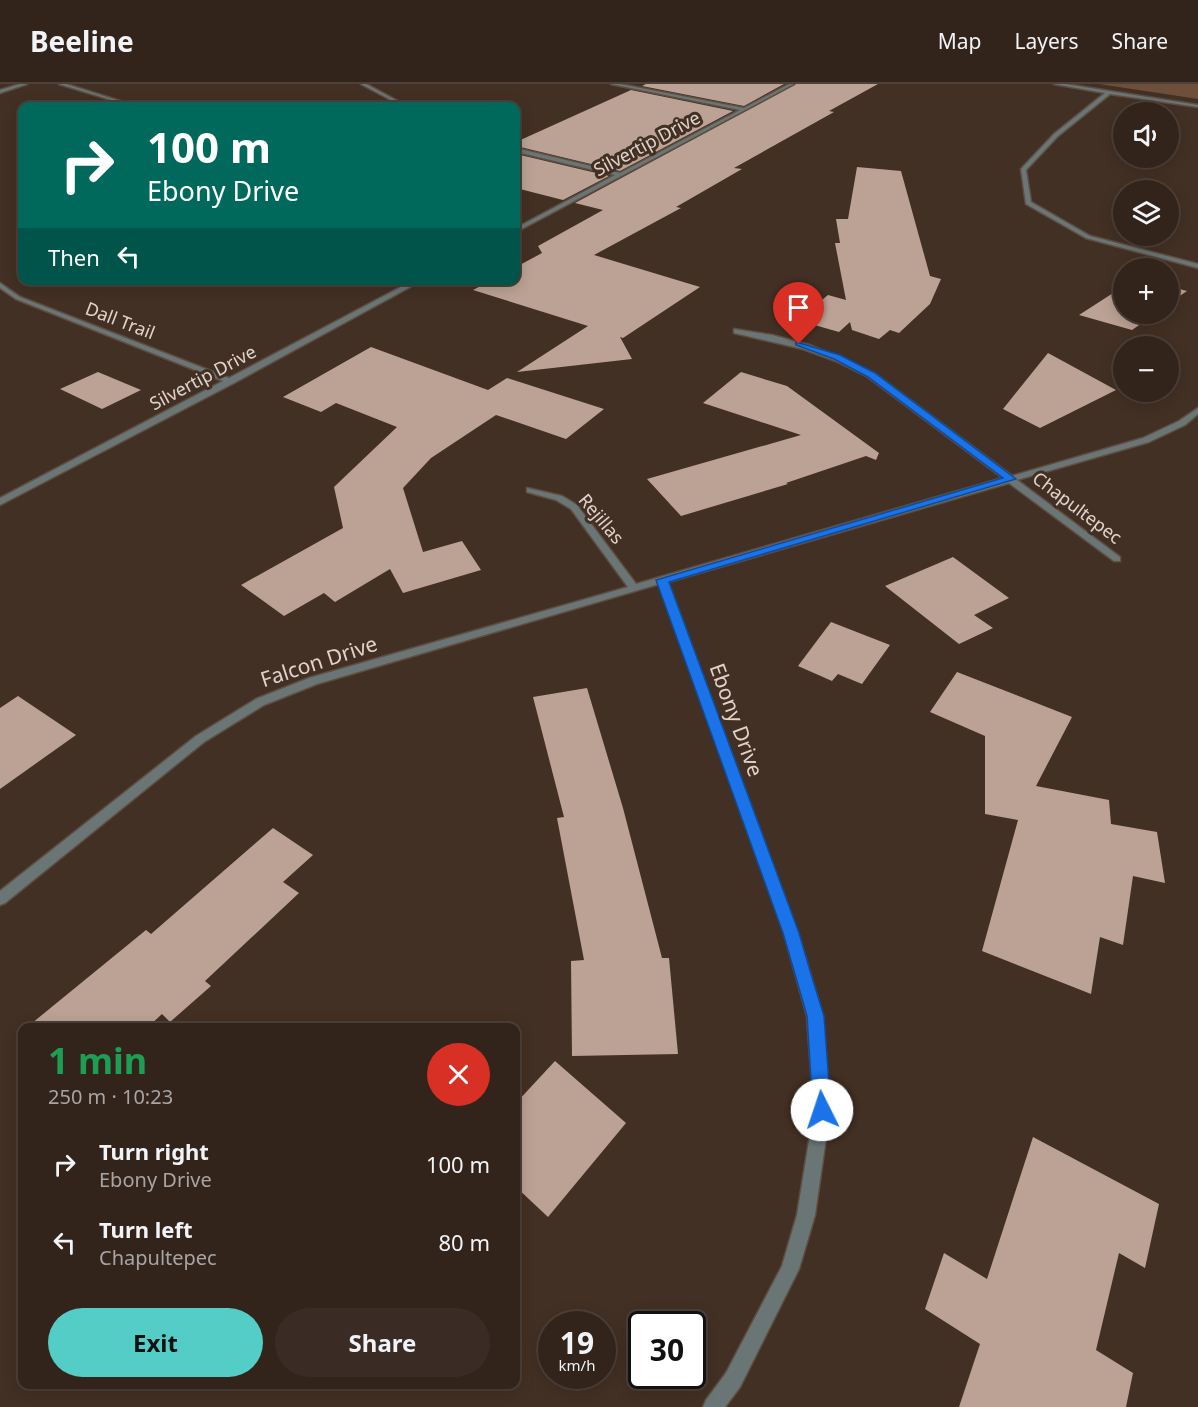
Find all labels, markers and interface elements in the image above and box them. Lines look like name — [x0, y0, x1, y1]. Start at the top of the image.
text: Beeline — [30, 22, 134, 60]
text: Map — [938, 27, 982, 55]
text: Layers — [1015, 27, 1079, 55]
text: Share — [1112, 27, 1168, 55]
map controls — [1113, 102, 1179, 402]
button: sound — [1113, 102, 1179, 168]
street label: Silvertip Drive — [589, 105, 704, 181]
text: 100 m — [147, 118, 271, 175]
icon: right — [48, 126, 126, 204]
text: Ebony Drive — [147, 172, 299, 209]
button: layers — [1113, 180, 1179, 246]
icon: left — [112, 240, 145, 273]
text: Then — [48, 242, 100, 272]
button: + — [1113, 258, 1179, 324]
pin — [773, 282, 824, 344]
icon: arrive — [782, 291, 815, 324]
street label: Dall Trail — [82, 296, 159, 344]
button: − — [1113, 336, 1179, 402]
street label: Silvertip Drive — [145, 339, 260, 415]
street label: Chapultepec — [1028, 466, 1127, 549]
street label: Rejillas — [574, 488, 630, 549]
street label: Falcon Drive — [257, 629, 381, 693]
street label: Ebony Drive — [704, 659, 770, 780]
text: 1 min — [48, 1036, 147, 1085]
button: close — [427, 1043, 490, 1106]
position arrow — [790, 1078, 854, 1142]
text: 250 m · 10:23 — [48, 1083, 173, 1110]
text: Turn right — [99, 1136, 209, 1166]
icon: right — [48, 1148, 81, 1181]
text: 100 m — [426, 1149, 490, 1179]
text: Ebony Drive — [99, 1166, 212, 1193]
text: Turn left — [99, 1214, 193, 1244]
icon: left — [48, 1226, 81, 1259]
text: 80 m — [439, 1227, 490, 1257]
text: Chapultepec — [99, 1244, 217, 1271]
button: Exit — [48, 1308, 263, 1377]
button: Share — [275, 1308, 490, 1377]
speed limit sign: 30 — [628, 1311, 706, 1389]
text: 19 — [560, 1322, 594, 1363]
text: km/h — [559, 1355, 595, 1375]

